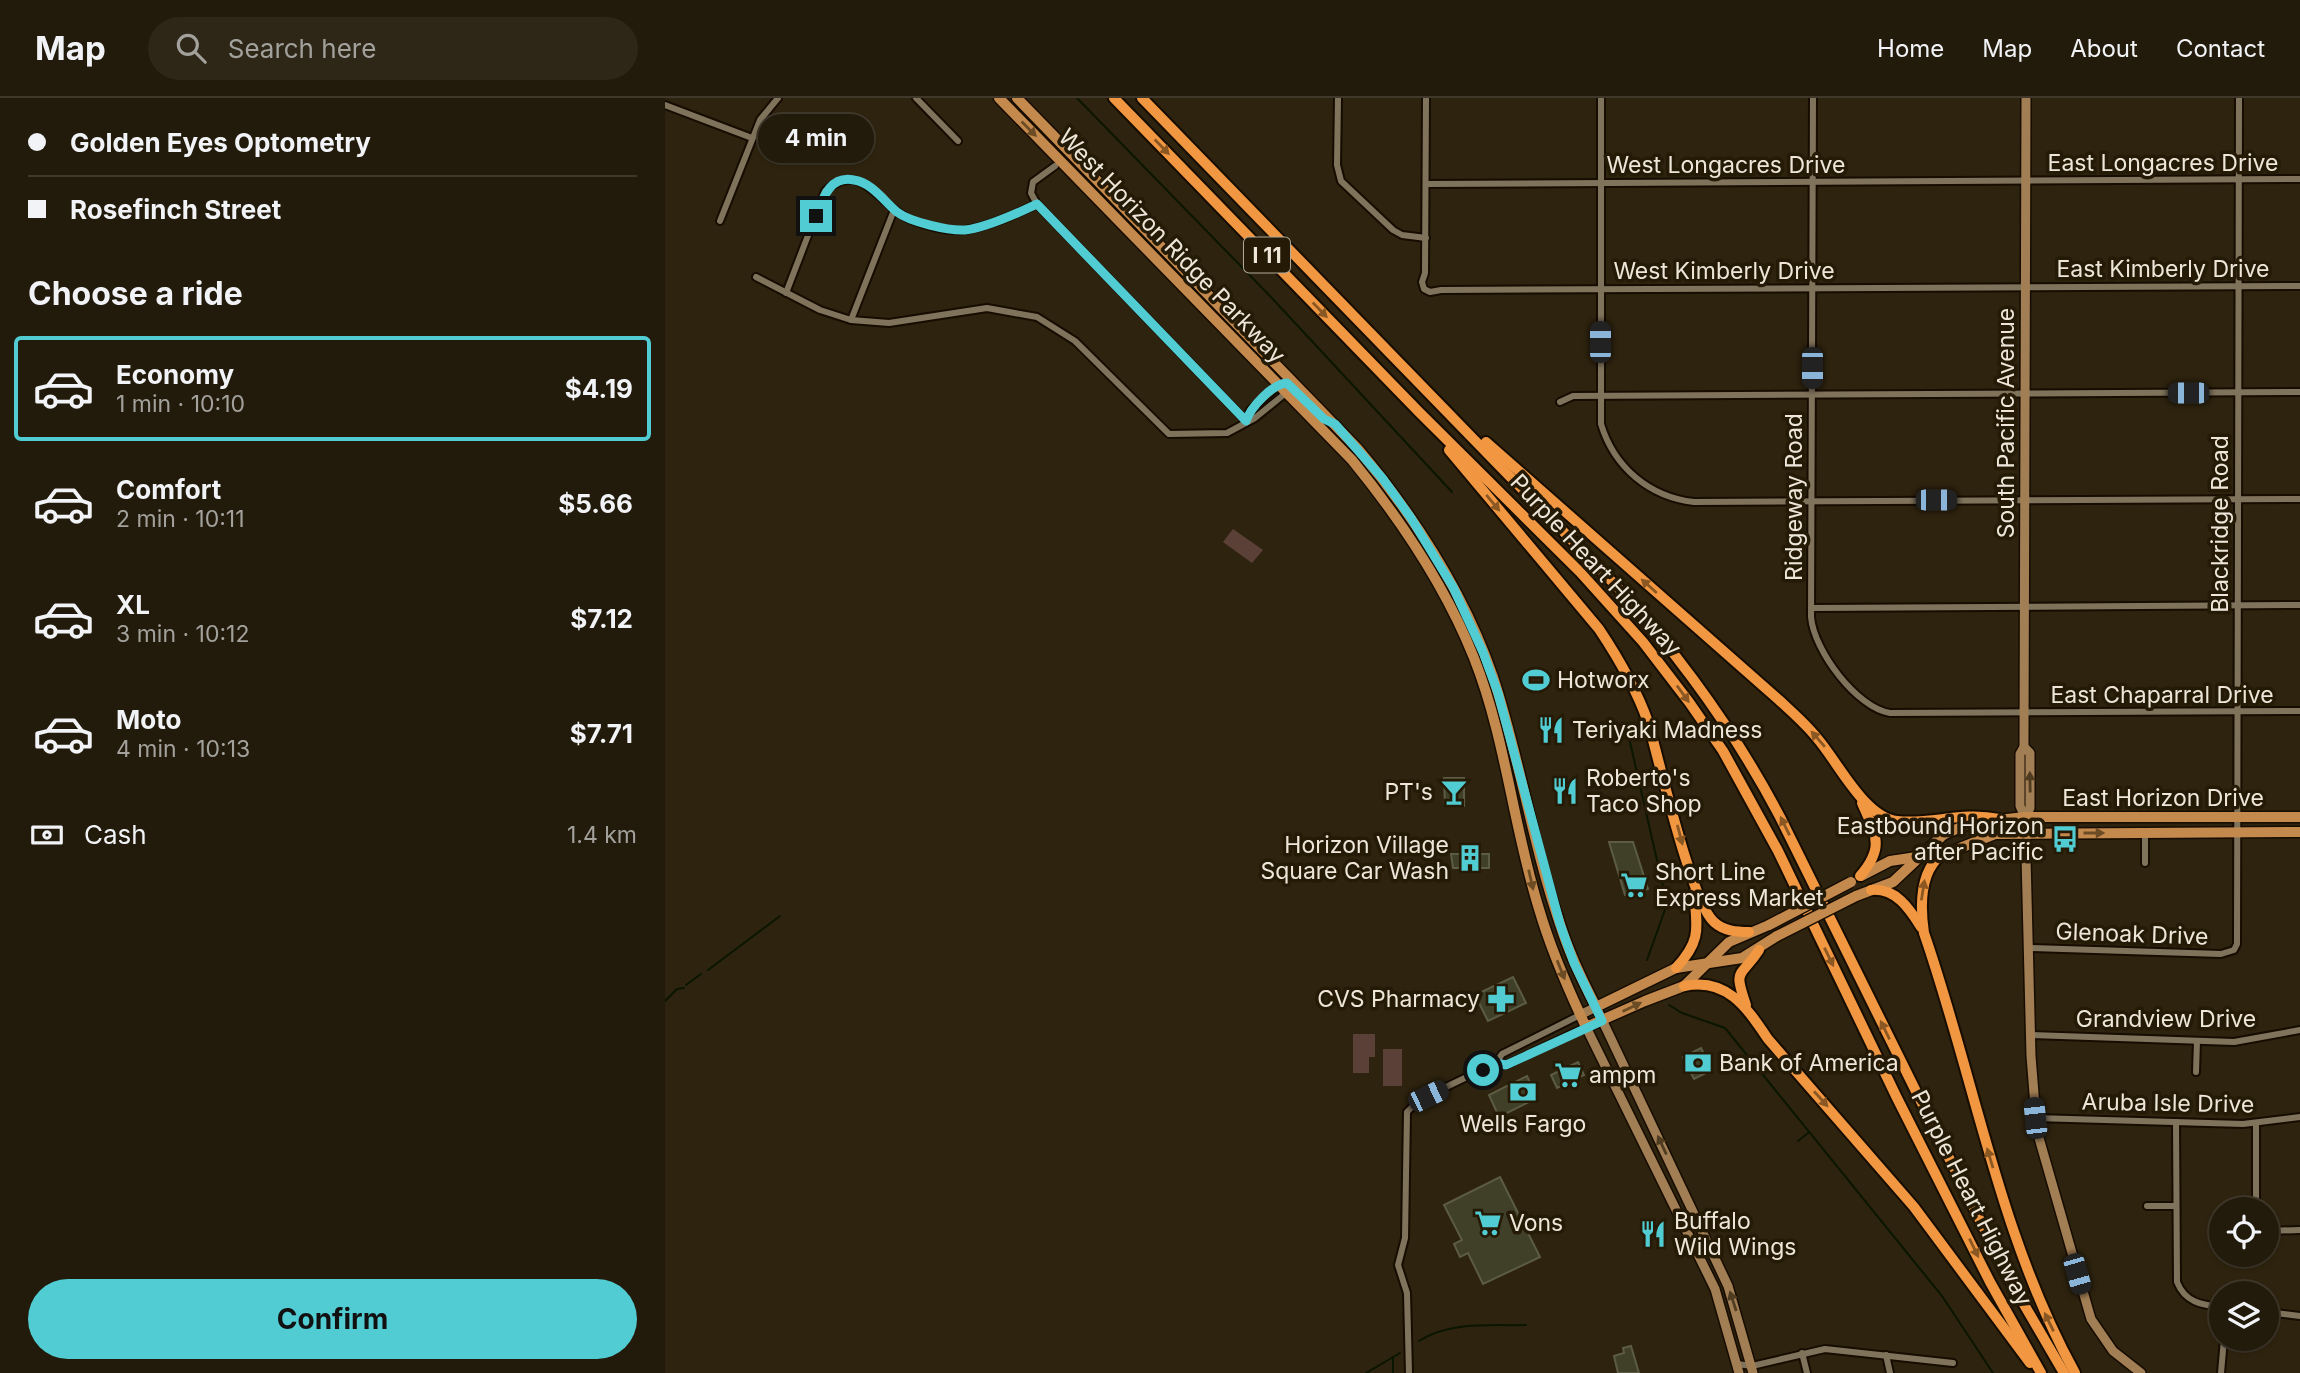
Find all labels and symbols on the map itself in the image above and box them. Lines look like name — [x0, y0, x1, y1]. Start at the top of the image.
callout: 4 min — [758, 115, 874, 164]
one-way arrow — [1021, 120, 1038, 137]
street label: West Horizon Ridge Parkway — [1053, 123, 1291, 369]
one-way arrow — [1153, 138, 1169, 155]
street label: East Longacres Drive — [2048, 149, 2278, 177]
street label: West Longacres Drive — [1607, 151, 1845, 179]
route end — [800, 200, 832, 232]
road number: I 11 — [1244, 238, 1290, 272]
street label: East Kimberly Drive — [2056, 255, 2270, 283]
street label: West Kimberly Drive — [1613, 257, 1835, 285]
one-way arrow — [1312, 301, 1328, 318]
street label: South Pacific Avenue — [1992, 308, 2020, 538]
car — [1590, 321, 1611, 363]
car — [1802, 347, 1823, 389]
car — [2168, 383, 2210, 404]
street label: Ridgeway Road — [1780, 413, 1808, 581]
street label: Blackridge Road — [2206, 435, 2234, 613]
street label: Purple Heart Highway — [1505, 468, 1688, 662]
car — [1916, 490, 1958, 511]
one-way arrow — [1485, 495, 1500, 512]
one-way arrow — [1640, 578, 1658, 594]
sports icon: Hotworx — [1521, 665, 1551, 695]
place label: Hotworx — [1557, 666, 1650, 694]
street label: East Chaparral Drive — [2050, 681, 2274, 709]
one-way arrow — [1676, 685, 1690, 703]
restaurant icon: Teriyaki Madness — [1536, 715, 1566, 745]
place label: Teriyaki Madness — [1572, 716, 1763, 744]
one-way arrow — [1810, 731, 1826, 748]
place label: Roberto's Taco Shop — [1586, 764, 1702, 818]
one-way arrow — [2024, 771, 2036, 793]
restaurant icon: Roberto's Taco Shop — [1550, 776, 1580, 806]
bar icon: PT's — [1439, 777, 1469, 807]
place label: PT's — [1384, 778, 1433, 806]
street label: East Horizon Drive — [2062, 784, 2264, 812]
place label: Eastbound Horizon after Pacific — [1837, 812, 2044, 866]
one-way arrow — [1779, 816, 1790, 836]
one-way arrow — [1675, 824, 1686, 846]
bus stop icon: Eastbound Horizon after Pacific — [2050, 824, 2080, 854]
one-way arrow — [2083, 827, 2105, 839]
place label: Horizon Village Square Car Wash — [1260, 831, 1449, 885]
building icon: Horizon Village Square Car Wash — [1455, 843, 1485, 873]
place label: Short Line Express Market — [1655, 858, 1824, 912]
one-way arrow — [1526, 869, 1537, 891]
supermarket icon: Short Line Express Market — [1619, 870, 1649, 900]
one-way arrow — [1918, 879, 1929, 901]
street label: Glenoak Drive — [2055, 917, 2209, 951]
one-way arrow — [1823, 947, 1835, 967]
one-way arrow — [1555, 959, 1566, 980]
pharmacy icon: CVS Pharmacy — [1486, 984, 1516, 1014]
place label: CVS Pharmacy — [1317, 985, 1480, 1013]
one-way arrow — [1622, 1001, 1642, 1012]
street label: Grandview Drive — [2076, 1005, 2256, 1033]
one-way arrow — [1879, 1020, 1891, 1040]
bank icon: Bank of America — [1683, 1048, 1713, 1078]
place label: Bank of America — [1719, 1049, 1899, 1077]
route start — [1467, 1054, 1499, 1086]
supermarket icon: ampm — [1553, 1060, 1583, 1090]
place label: ampm — [1589, 1061, 1656, 1089]
car — [1405, 1077, 1452, 1115]
bank icon: Wells Fargo — [1508, 1077, 1538, 1107]
street label: Purple Heart Highway — [1905, 1086, 2039, 1311]
street label: Aruba Isle Drive — [2081, 1087, 2255, 1119]
one-way arrow — [1813, 1090, 1829, 1108]
car — [2023, 1096, 2048, 1140]
place label: Wells Fargo — [1460, 1110, 1586, 1138]
one-way arrow — [1656, 1135, 1668, 1155]
one-way arrow — [1985, 1148, 1995, 1169]
place label: Buffalo Wild Wings — [1674, 1207, 1796, 1261]
supermarket icon: Vons — [1473, 1208, 1503, 1238]
place label: Vons — [1509, 1209, 1563, 1237]
restaurant icon: Buffalo Wild Wings — [1638, 1219, 1668, 1249]
one-way arrow — [1968, 1238, 1979, 1258]
car — [2062, 1251, 2093, 1297]
one-way arrow — [1728, 1290, 1738, 1311]
one-way arrow — [2043, 1312, 2055, 1332]

